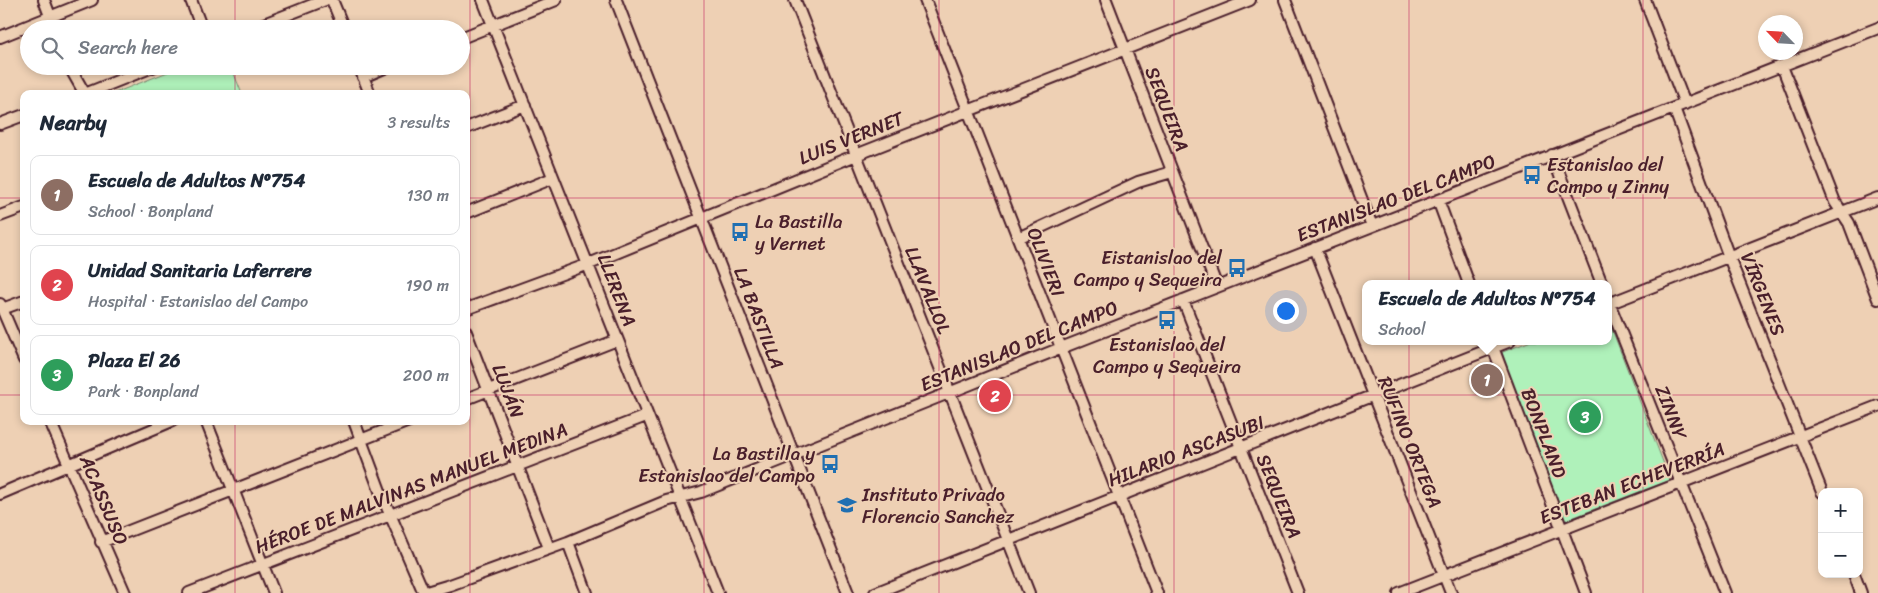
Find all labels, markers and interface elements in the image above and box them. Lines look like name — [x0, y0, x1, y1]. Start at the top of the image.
north arrow — [1758, 15, 1803, 60]
search box — [20, 20, 470, 75]
text: Search here — [78, 31, 178, 64]
icon: search — [38, 34, 66, 62]
street label: SEQUEIRA — [1136, 62, 1198, 156]
street label: LUIS VERNET — [793, 101, 910, 174]
text: Nearby — [40, 104, 106, 142]
text: 3 results — [387, 108, 450, 137]
street label: ESTANISLAO DEL CAMPO — [1291, 145, 1501, 251]
place label: Estanislao del Campo y Zinny — [1547, 148, 1669, 203]
text: Escuela de Adultos Nº754 — [88, 164, 305, 197]
bus stop icon: Estanislao del Campo y Zinny — [1521, 164, 1543, 186]
text: 1 — [54, 181, 60, 210]
text: 130 m — [407, 181, 449, 210]
text: School · Bonpland — [88, 197, 213, 226]
place label: La Bastilla y Vernet — [755, 205, 843, 260]
bus stop icon: La Bastilla y Vernet — [729, 221, 751, 243]
street label: OLIVIERI — [1018, 223, 1074, 302]
street label: LLAVALLOL — [895, 241, 961, 339]
place label: Eistanislao del Campo y Sequeira — [1074, 241, 1223, 296]
street label: VÍRGENES — [1731, 247, 1795, 341]
street label: LLERENA — [588, 249, 646, 331]
text: Unidad Sanitaria Laferrere — [88, 254, 312, 287]
bus stop icon: Eistanislao del Campo y Sequeira — [1226, 257, 1248, 279]
street label: LA BASTILLA — [724, 262, 794, 374]
text: 2 — [52, 271, 62, 300]
text: 190 m — [406, 271, 449, 300]
popup — [1362, 280, 1612, 345]
text: Escuela de Adultos Nº754 — [1378, 282, 1596, 315]
text: Hospital · Estanislao del Campo — [88, 287, 308, 316]
street label: ESTANISLAO DEL CAMPO — [915, 291, 1123, 401]
your location — [1273, 298, 1299, 324]
bus stop icon: Estanislao del Campo y Sequeira — [1156, 309, 1178, 331]
text: School — [1378, 315, 1426, 344]
place label: Estanislao del Campo y Sequeira — [1093, 328, 1242, 383]
text: Plaza El 26 — [88, 344, 181, 377]
street label: LUJÁN — [483, 359, 533, 423]
text: 3 — [53, 361, 61, 390]
text: 200 m — [403, 361, 449, 390]
pin: 1 — [1471, 361, 1503, 399]
street label: RUFINO ORTEGA — [1369, 371, 1451, 513]
text: Park · Bonpland — [88, 377, 198, 406]
pin: 2 — [979, 377, 1011, 415]
street label: ZINNY — [1646, 380, 1697, 445]
street label: BONPLAND — [1512, 383, 1577, 484]
pin: 3 — [1569, 398, 1601, 436]
street label: HILARIO ASCASUBI — [1103, 406, 1269, 496]
street label: HÉROE DE MALVINAS MANUEL MEDINA — [250, 413, 572, 563]
street label: ESTEBAN ECHEVERRÍA — [1534, 432, 1730, 534]
place label: La Bastilla y Estanislao del Campo — [638, 437, 815, 492]
street label: ACASSUSO — [70, 449, 138, 550]
street label: SEQUEIRA — [1247, 449, 1311, 543]
bus stop icon: La Bastilla y Estanislao del Campo — [819, 453, 841, 475]
place label: Instituto Privado Florencio Sanchez — [861, 478, 1015, 533]
map controls — [1818, 488, 1863, 578]
button: + — [1818, 488, 1863, 533]
school or university icon: Instituto Privado Florencio Sanchez — [836, 494, 858, 516]
button: − — [1818, 533, 1863, 578]

